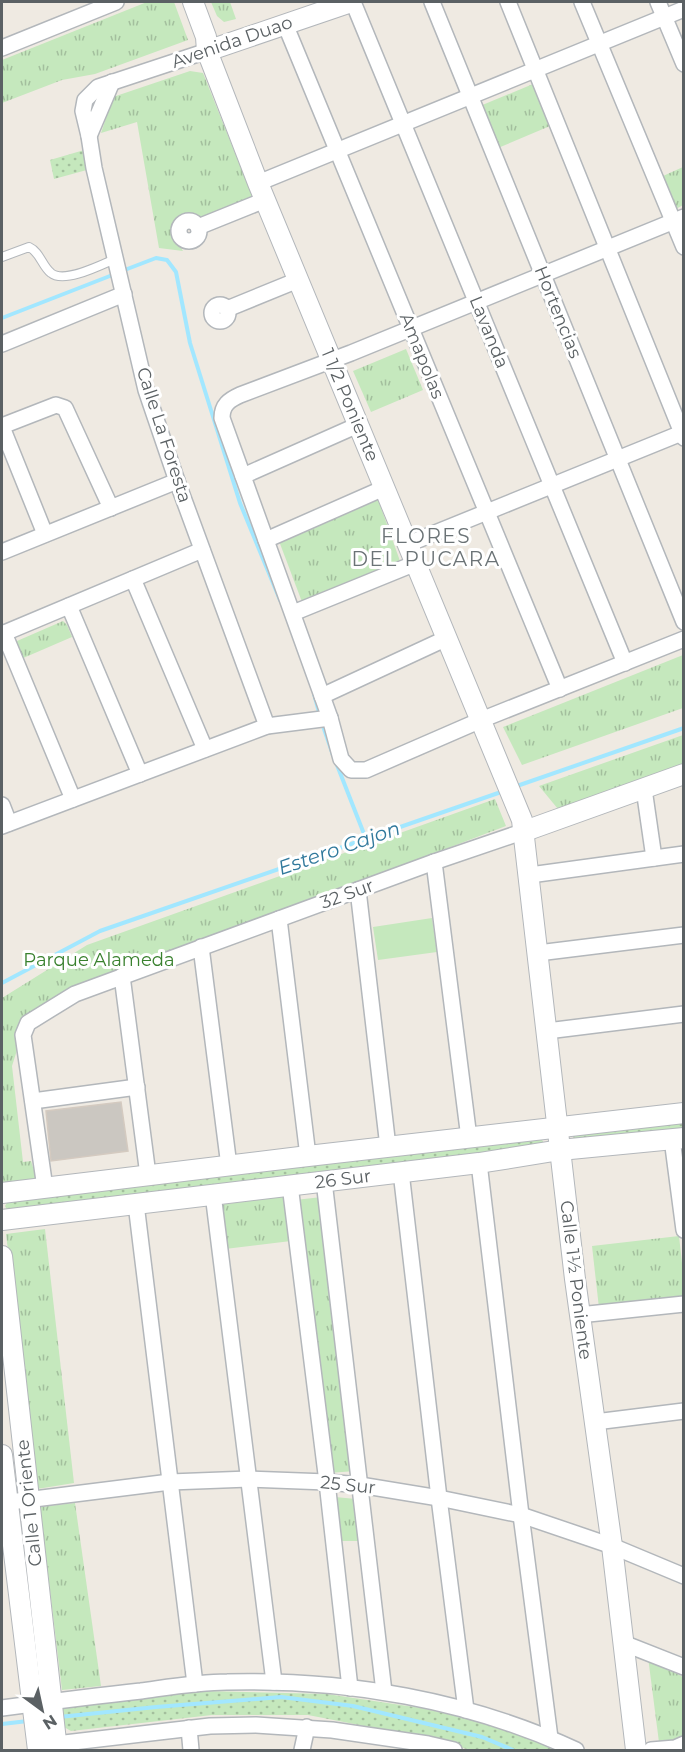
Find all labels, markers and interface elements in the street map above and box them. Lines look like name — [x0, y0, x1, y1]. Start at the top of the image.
street label: Avenida Duao — [169, 11, 295, 73]
street label: Hortencias — [530, 263, 587, 362]
street label: Lavanda — [465, 293, 513, 371]
street label: Amapolas — [395, 310, 449, 402]
street label: 1 1/2 Poniente — [316, 345, 384, 465]
street label: Calle La Foresta — [132, 365, 196, 505]
district label: FLORES DEL PUCARA — [352, 524, 500, 571]
water label: Estero Cajon — [275, 816, 403, 880]
street label: 32 Sur — [317, 874, 377, 914]
park label: Parque Alameda — [23, 949, 175, 971]
street label: 26 Sur — [314, 1165, 372, 1193]
street label: Calle 1½ Poniente — [555, 1199, 597, 1361]
street label: Calle 1 Oriente — [11, 1438, 47, 1568]
street label: 25 Sur — [319, 1471, 377, 1499]
north arrow — [12, 1680, 72, 1740]
text: N — [39, 1711, 60, 1734]

